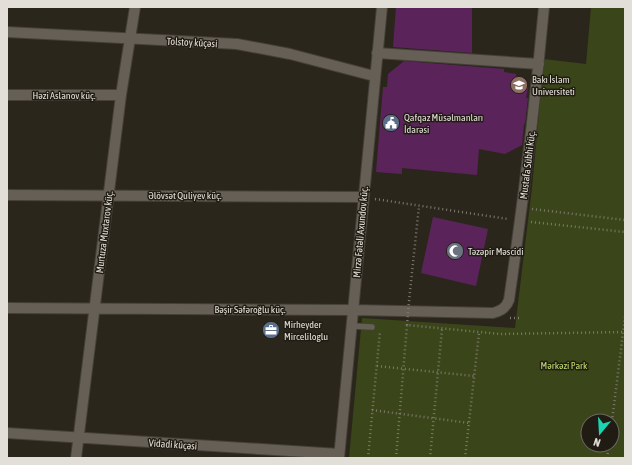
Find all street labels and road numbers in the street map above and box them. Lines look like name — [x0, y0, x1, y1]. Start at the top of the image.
street label: Tolstoy küçəsi — [166, 36, 218, 49]
street label: Həzi Aslanov küç. — [33, 90, 96, 101]
street label: Mustafa Sübhi küç. — [518, 130, 537, 200]
street label: Mirzə Fətəli Axundov küç. — [351, 186, 370, 278]
street label: Murtuza Muxtarov küç. — [94, 190, 115, 274]
street label: Əlövsət Quliyev küç. — [148, 190, 222, 201]
street label: Bəşir Səfəroğlu küç. — [215, 304, 286, 315]
street label: Vidadi küçəsi — [148, 437, 197, 452]

